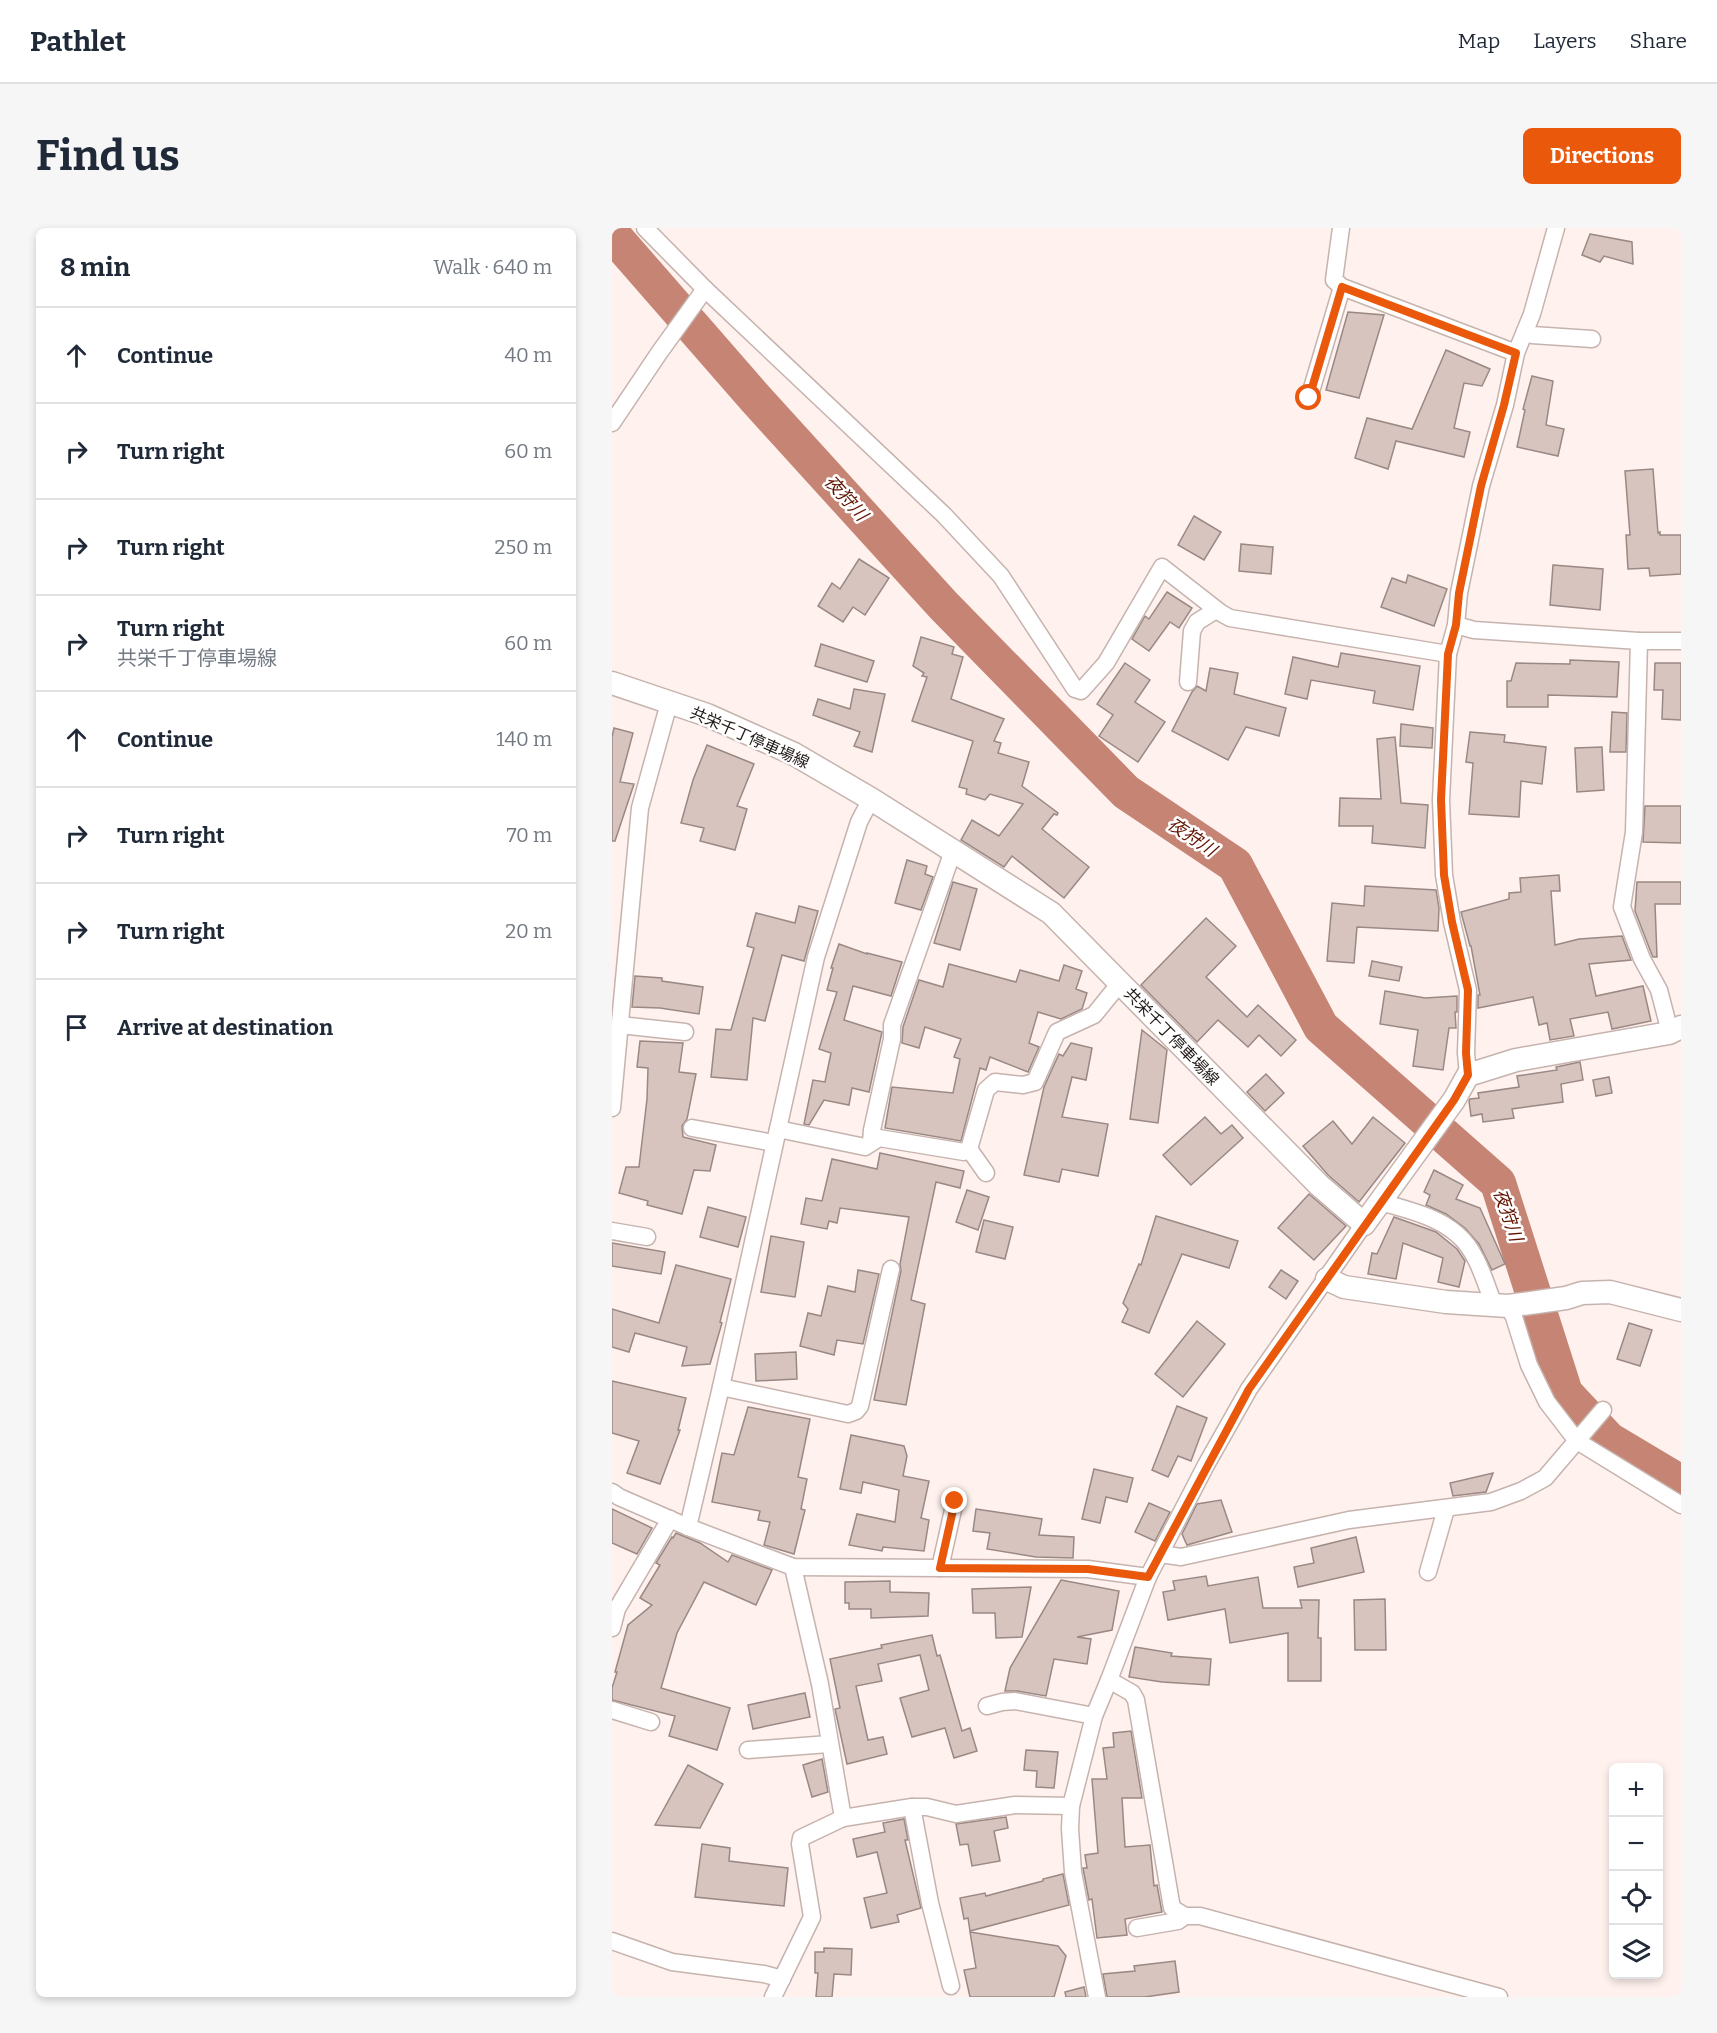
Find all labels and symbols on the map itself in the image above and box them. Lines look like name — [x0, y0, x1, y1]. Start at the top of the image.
route start — [1295, 384, 1321, 410]
water label: 夜狩川 — [820, 471, 874, 527]
street label: 共栄千丁停車場線 — [687, 703, 812, 772]
water label: 夜狩川 — [1163, 813, 1222, 862]
street label: 共栄千丁停車場線 — [1120, 984, 1223, 1089]
water label: 夜狩川 — [1489, 1186, 1528, 1246]
route end — [941, 1487, 967, 1513]

